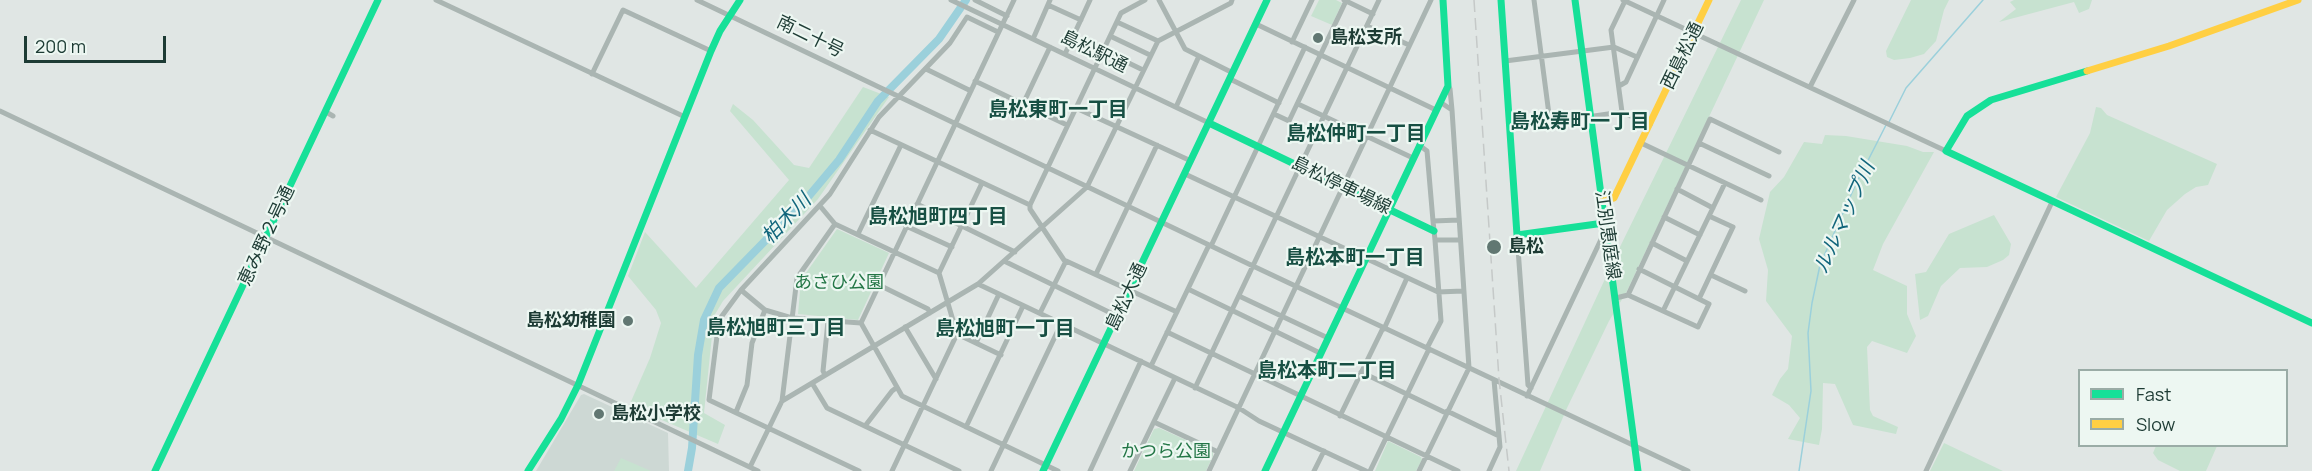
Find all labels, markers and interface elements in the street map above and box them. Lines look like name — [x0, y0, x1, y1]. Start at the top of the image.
street label: 南二十号 — [773, 12, 847, 62]
street label: 西島松通 — [1658, 19, 1708, 93]
scale bar — [27, 24, 170, 62]
street label: 島松駅通 — [1057, 27, 1131, 77]
place label: 島松支所 — [1330, 27, 1402, 49]
marker: 島松支所 — [1311, 31, 1325, 45]
text: 200 m — [35, 34, 86, 58]
district label: 島松東町一丁目 — [988, 98, 1128, 122]
district label: 島松寿町一丁目 — [1510, 110, 1650, 134]
district label: 島松仲町一丁目 — [1286, 122, 1426, 146]
street label: 島松停車場線 — [1288, 153, 1394, 219]
water label: ルルマップ川 — [1810, 158, 1880, 278]
street label: 恵み野２号通 — [234, 182, 300, 290]
water label: 柏木川 — [758, 189, 816, 249]
street label: 江別恵庭線 — [1590, 189, 1624, 281]
district label: 島松旭町四丁目 — [868, 205, 1008, 229]
place label: 島松 — [1508, 236, 1544, 258]
marker: 島松 — [1485, 238, 1503, 256]
district label: 島松本町一丁目 — [1285, 246, 1425, 270]
street label: 島松大通 — [1102, 260, 1152, 334]
park label: あさひ公園 — [794, 272, 884, 294]
place label: 島松幼稚園 — [526, 310, 616, 332]
marker: 島松幼稚園 — [621, 314, 635, 328]
district label: 島松旭町三丁目 — [706, 316, 846, 340]
district label: 島松旭町一丁目 — [935, 317, 1075, 341]
district label: 島松本町二丁目 — [1257, 359, 1397, 383]
legend — [2078, 369, 2288, 447]
text: Fast — [2136, 382, 2171, 406]
place label: 島松小学校 — [611, 403, 701, 425]
marker: 島松小学校 — [592, 407, 606, 421]
text: Slow — [2136, 412, 2175, 436]
park label: かつら公園 — [1121, 441, 1211, 463]

